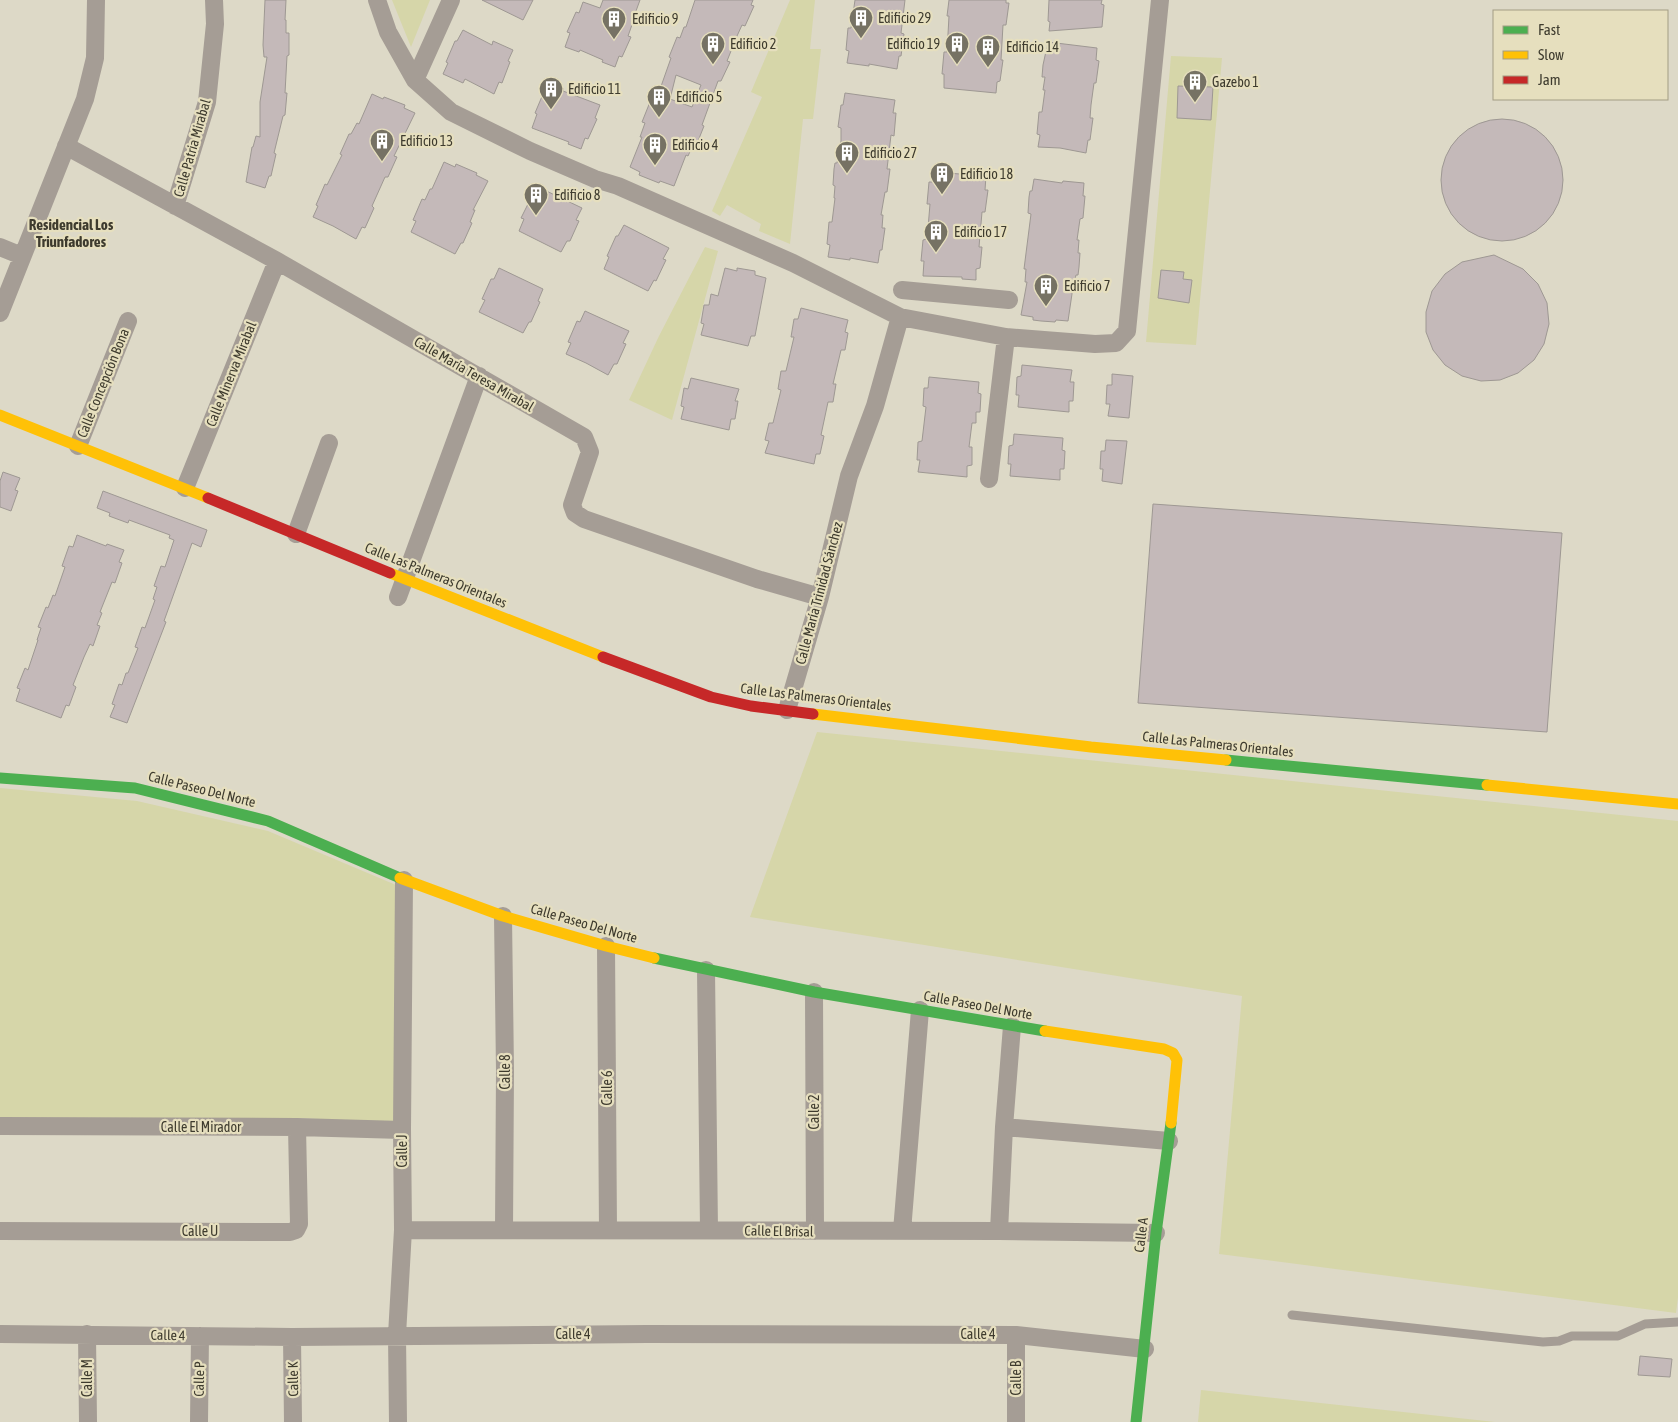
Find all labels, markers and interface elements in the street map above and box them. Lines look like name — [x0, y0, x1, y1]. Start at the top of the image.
building icon: Edificio 29 — [848, 5, 874, 39]
building icon: Edificio 9 — [601, 6, 627, 40]
place label: Edificio 29 — [878, 10, 931, 26]
legend — [1493, 10, 1668, 100]
place label: Edificio 9 — [632, 11, 678, 27]
text: Fast — [1538, 21, 1560, 38]
building icon: Edificio 2 — [700, 31, 726, 65]
building icon: Edificio 19 — [944, 31, 970, 65]
building icon: Edificio 14 — [975, 34, 1001, 68]
place label: Edificio 2 — [730, 36, 776, 52]
place label: Edificio 19 — [887, 36, 940, 52]
place label: Edificio 14 — [1006, 39, 1059, 55]
text: Slow — [1538, 46, 1564, 63]
building icon: Gazebo 1 — [1182, 69, 1208, 103]
text: Jam — [1538, 71, 1561, 88]
place label: Gazebo 1 — [1212, 74, 1259, 90]
building icon: Edificio 11 — [538, 76, 564, 110]
place label: Edificio 11 — [568, 81, 621, 97]
building icon: Edificio 5 — [646, 84, 672, 118]
place label: Edificio 5 — [676, 89, 722, 105]
street label: Calle Patria Mirabal — [170, 97, 214, 199]
building icon: Edificio 13 — [369, 128, 395, 162]
building icon: Edificio 4 — [642, 132, 668, 166]
place label: Edificio 13 — [400, 133, 453, 149]
place label: Edificio 4 — [672, 137, 719, 153]
building icon: Edificio 27 — [834, 140, 860, 174]
place label: Edificio 27 — [864, 145, 917, 161]
building icon: Edificio 18 — [929, 161, 955, 195]
place label: Edificio 18 — [960, 166, 1013, 182]
building icon: Edificio 8 — [523, 182, 549, 216]
place label: Edificio 8 — [554, 187, 601, 203]
district label: Residencial Los Triunfadores — [29, 216, 114, 250]
building icon: Edificio 17 — [923, 219, 949, 253]
place label: Edificio 17 — [954, 224, 1007, 240]
building icon: Edificio 7 — [1033, 273, 1059, 307]
place label: Edificio 7 — [1064, 278, 1110, 294]
street label: Calle Minerva Mirabal — [203, 319, 260, 429]
street label: Calle Concepción Bona — [74, 326, 132, 440]
street label: Calle María Teresa Mirabal — [411, 333, 537, 415]
street label: Calle María Trinidad Sánchez — [792, 520, 846, 666]
street label: Calle Las Palmeras Orientales — [363, 539, 509, 611]
street label: Calle Las Palmeras Orientales — [740, 680, 892, 714]
street label: Calle Las Palmeras Orientales — [1142, 728, 1294, 760]
street label: Calle Paseo Del Norte — [147, 768, 257, 810]
street label: Calle Paseo Del Norte — [529, 900, 639, 946]
street label: Calle Paseo Del Norte — [922, 988, 1034, 1022]
street label: Calle 8 — [497, 1054, 513, 1089]
street label: Calle 6 — [599, 1070, 615, 1105]
street label: Calle 2 — [806, 1095, 822, 1129]
street label: Calle El Mirador — [161, 1119, 242, 1135]
street label: Calle J — [394, 1135, 410, 1167]
street label: Calle A — [1131, 1216, 1151, 1253]
street label: Calle El Brisal — [744, 1222, 814, 1240]
street label: Calle U — [182, 1223, 218, 1239]
street label: Calle 4 — [556, 1326, 591, 1342]
street label: Calle 4 — [961, 1326, 996, 1342]
street label: Calle 4 — [150, 1327, 186, 1343]
street label: Calle M — [79, 1359, 95, 1397]
street label: Calle B — [1008, 1360, 1024, 1396]
street label: Calle P — [191, 1361, 207, 1397]
street label: Calle K — [285, 1361, 301, 1397]

